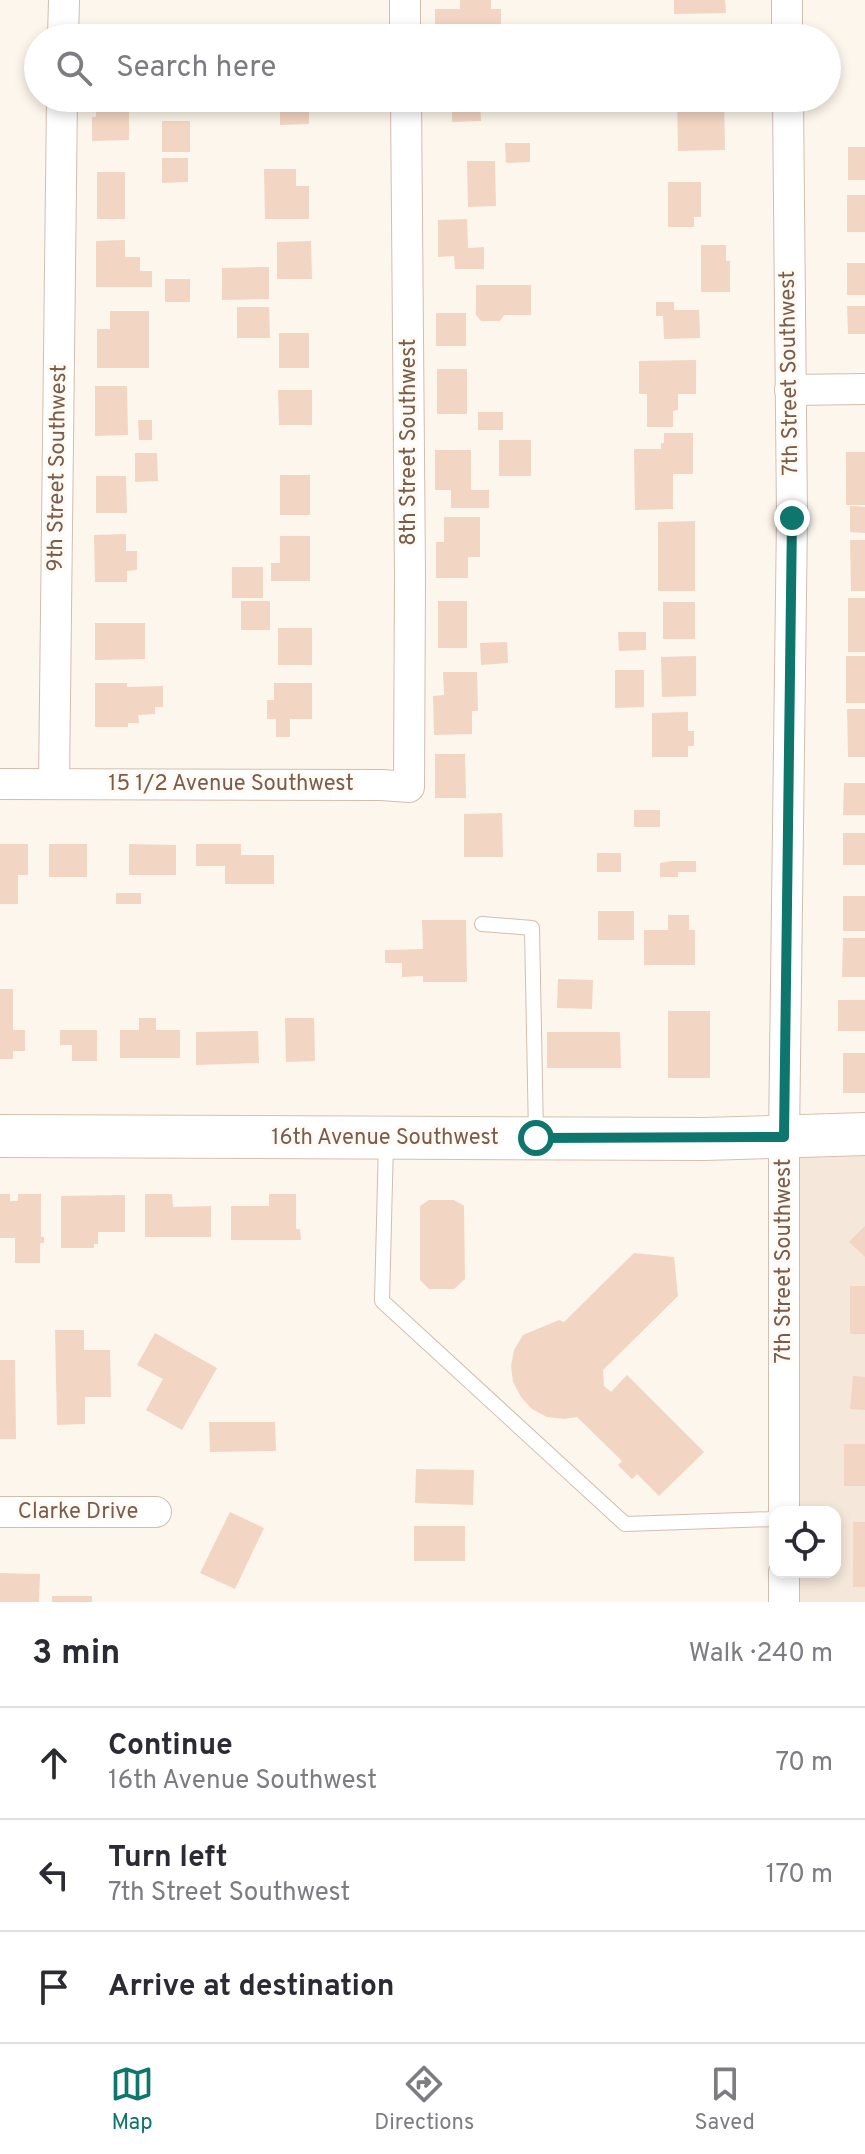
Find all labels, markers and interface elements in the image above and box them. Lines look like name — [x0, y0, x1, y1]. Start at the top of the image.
search box — [24, 24, 841, 112]
icon: search — [52, 46, 96, 90]
text: Search here — [116, 50, 276, 87]
street label: 7th Street Southwest — [775, 270, 805, 476]
street label: 8th Street Southwest — [396, 338, 423, 546]
street label: 9th Street Southwest — [43, 364, 73, 572]
route end — [774, 500, 810, 536]
street label: 15 1/2 Avenue Southwest — [108, 771, 354, 798]
route start — [518, 1120, 554, 1156]
street label: 16th Avenue Southwest — [271, 1125, 499, 1152]
street label: 7th Street Southwest — [771, 1158, 798, 1364]
street label: Clarke Drive — [18, 1499, 138, 1526]
map controls — [769, 1506, 841, 1578]
button: locate — [769, 1506, 841, 1578]
text: 3 min — [32, 1633, 120, 1676]
text: Walk · 240 m — [689, 1638, 833, 1671]
text: Continue — [108, 1728, 233, 1765]
icon: ahead — [32, 1741, 76, 1785]
text: 70 m — [775, 1747, 833, 1780]
text: 16th Avenue Southwest — [108, 1765, 377, 1798]
text: Turn left — [108, 1840, 228, 1877]
icon: left — [32, 1853, 76, 1897]
text: 170 m — [766, 1859, 833, 1892]
text: 7th Street Southwest — [108, 1877, 350, 1910]
icon: arrive — [32, 1965, 76, 2009]
text: Arrive at destination — [108, 1969, 394, 2006]
tab: Map — [110, 2062, 154, 2137]
tab: Directions — [374, 2062, 474, 2137]
tab: Saved — [694, 2062, 755, 2137]

